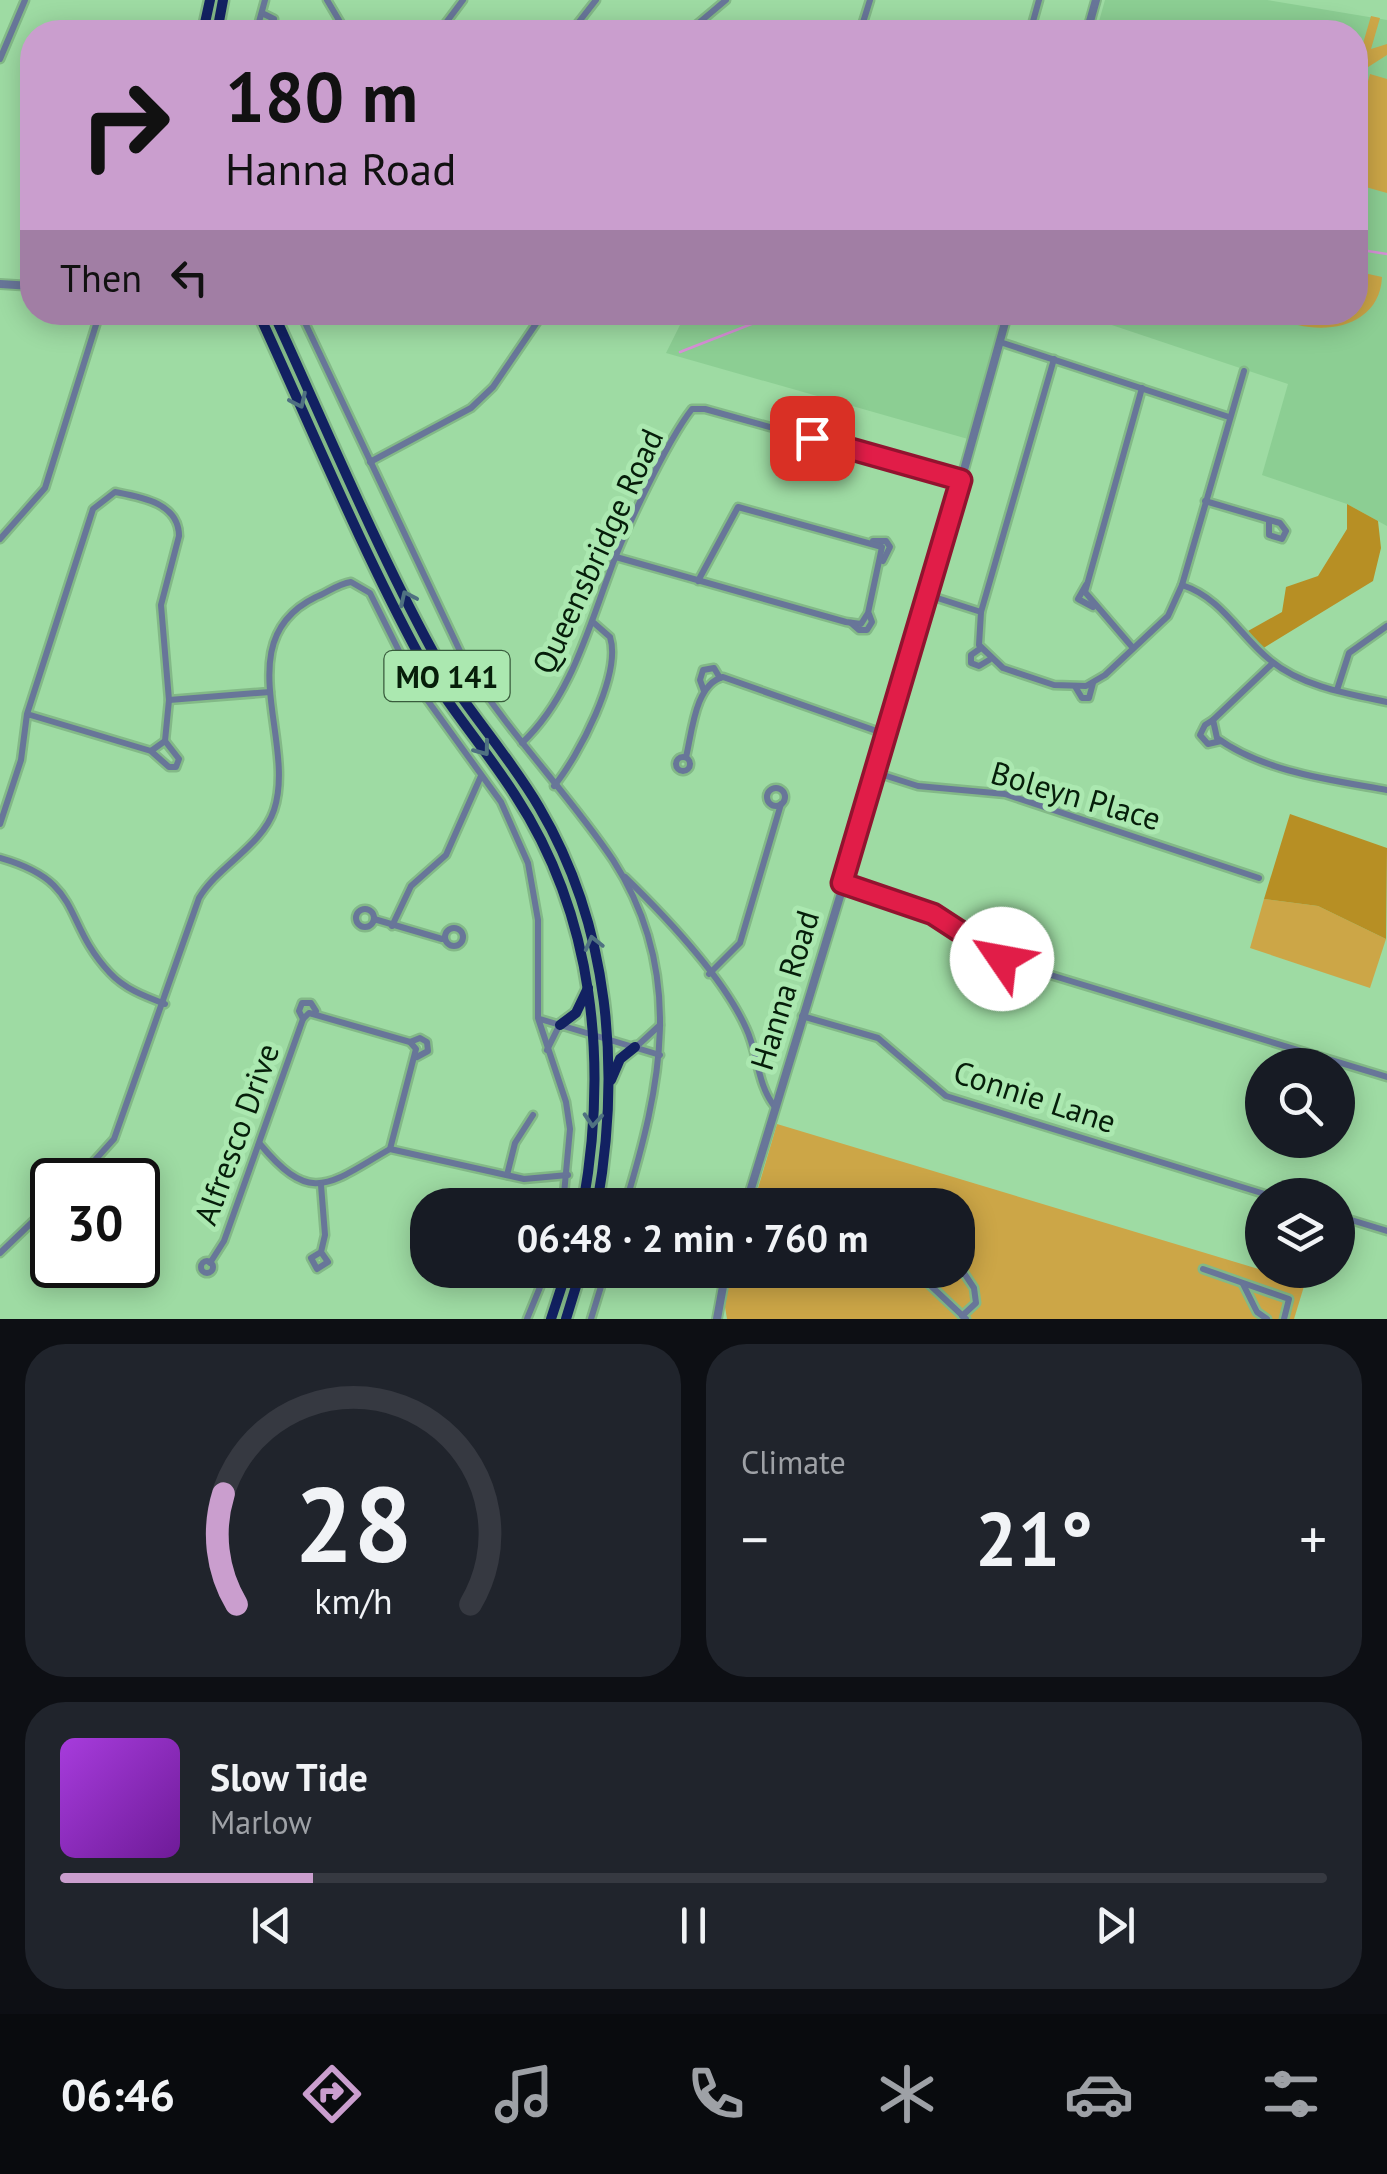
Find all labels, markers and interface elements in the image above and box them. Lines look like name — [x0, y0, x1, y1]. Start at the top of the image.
text: 180 m — [225, 51, 418, 141]
icon: right — [60, 60, 190, 190]
text: Hanna Road — [225, 139, 456, 197]
icon: left — [162, 250, 217, 305]
text: Then — [60, 253, 142, 302]
one-way arrow — [286, 391, 306, 409]
pin — [770, 396, 855, 481]
icon: arrive — [785, 411, 840, 466]
street label: Queensbridge Road — [522, 422, 672, 680]
one-way arrow — [399, 590, 419, 608]
road number: MO 141 — [384, 651, 510, 701]
one-way arrow — [471, 738, 488, 756]
street label: Boleyn Place — [986, 751, 1166, 839]
street label: Hanna Road — [740, 905, 828, 1075]
position arrow — [950, 907, 1054, 1011]
one-way arrow — [584, 935, 605, 952]
street label: Alfresco Drive — [184, 1038, 288, 1230]
map controls — [1245, 1048, 1355, 1288]
button: search — [1245, 1048, 1355, 1158]
street label: Connie Lane — [949, 1050, 1121, 1142]
one-way arrow — [583, 1113, 604, 1129]
speed limit sign: 30 — [30, 1158, 160, 1288]
button: layers — [1245, 1178, 1355, 1288]
text: 06:48 · 2 min · 760 m — [517, 1213, 868, 1262]
text: Climate — [741, 1441, 846, 1483]
text: 28 — [294, 1456, 412, 1591]
text: 21° — [975, 1490, 1093, 1587]
text: − — [741, 1503, 769, 1574]
text: + — [1299, 1503, 1327, 1574]
text: km/h — [314, 1578, 392, 1624]
text: Slow Tide — [210, 1752, 368, 1801]
text: Marlow — [210, 1801, 312, 1843]
icon: previous — [244, 1898, 299, 1953]
icon: pause — [666, 1898, 721, 1953]
icon: next — [1088, 1898, 1143, 1953]
icon: directions — [297, 2059, 367, 2129]
icon: music — [489, 2059, 559, 2129]
icon: phone — [681, 2059, 751, 2129]
icon: climate — [872, 2059, 942, 2129]
icon: car — [1064, 2059, 1134, 2129]
icon: filters — [1256, 2059, 1326, 2129]
text: 06:46 — [61, 2065, 175, 2123]

